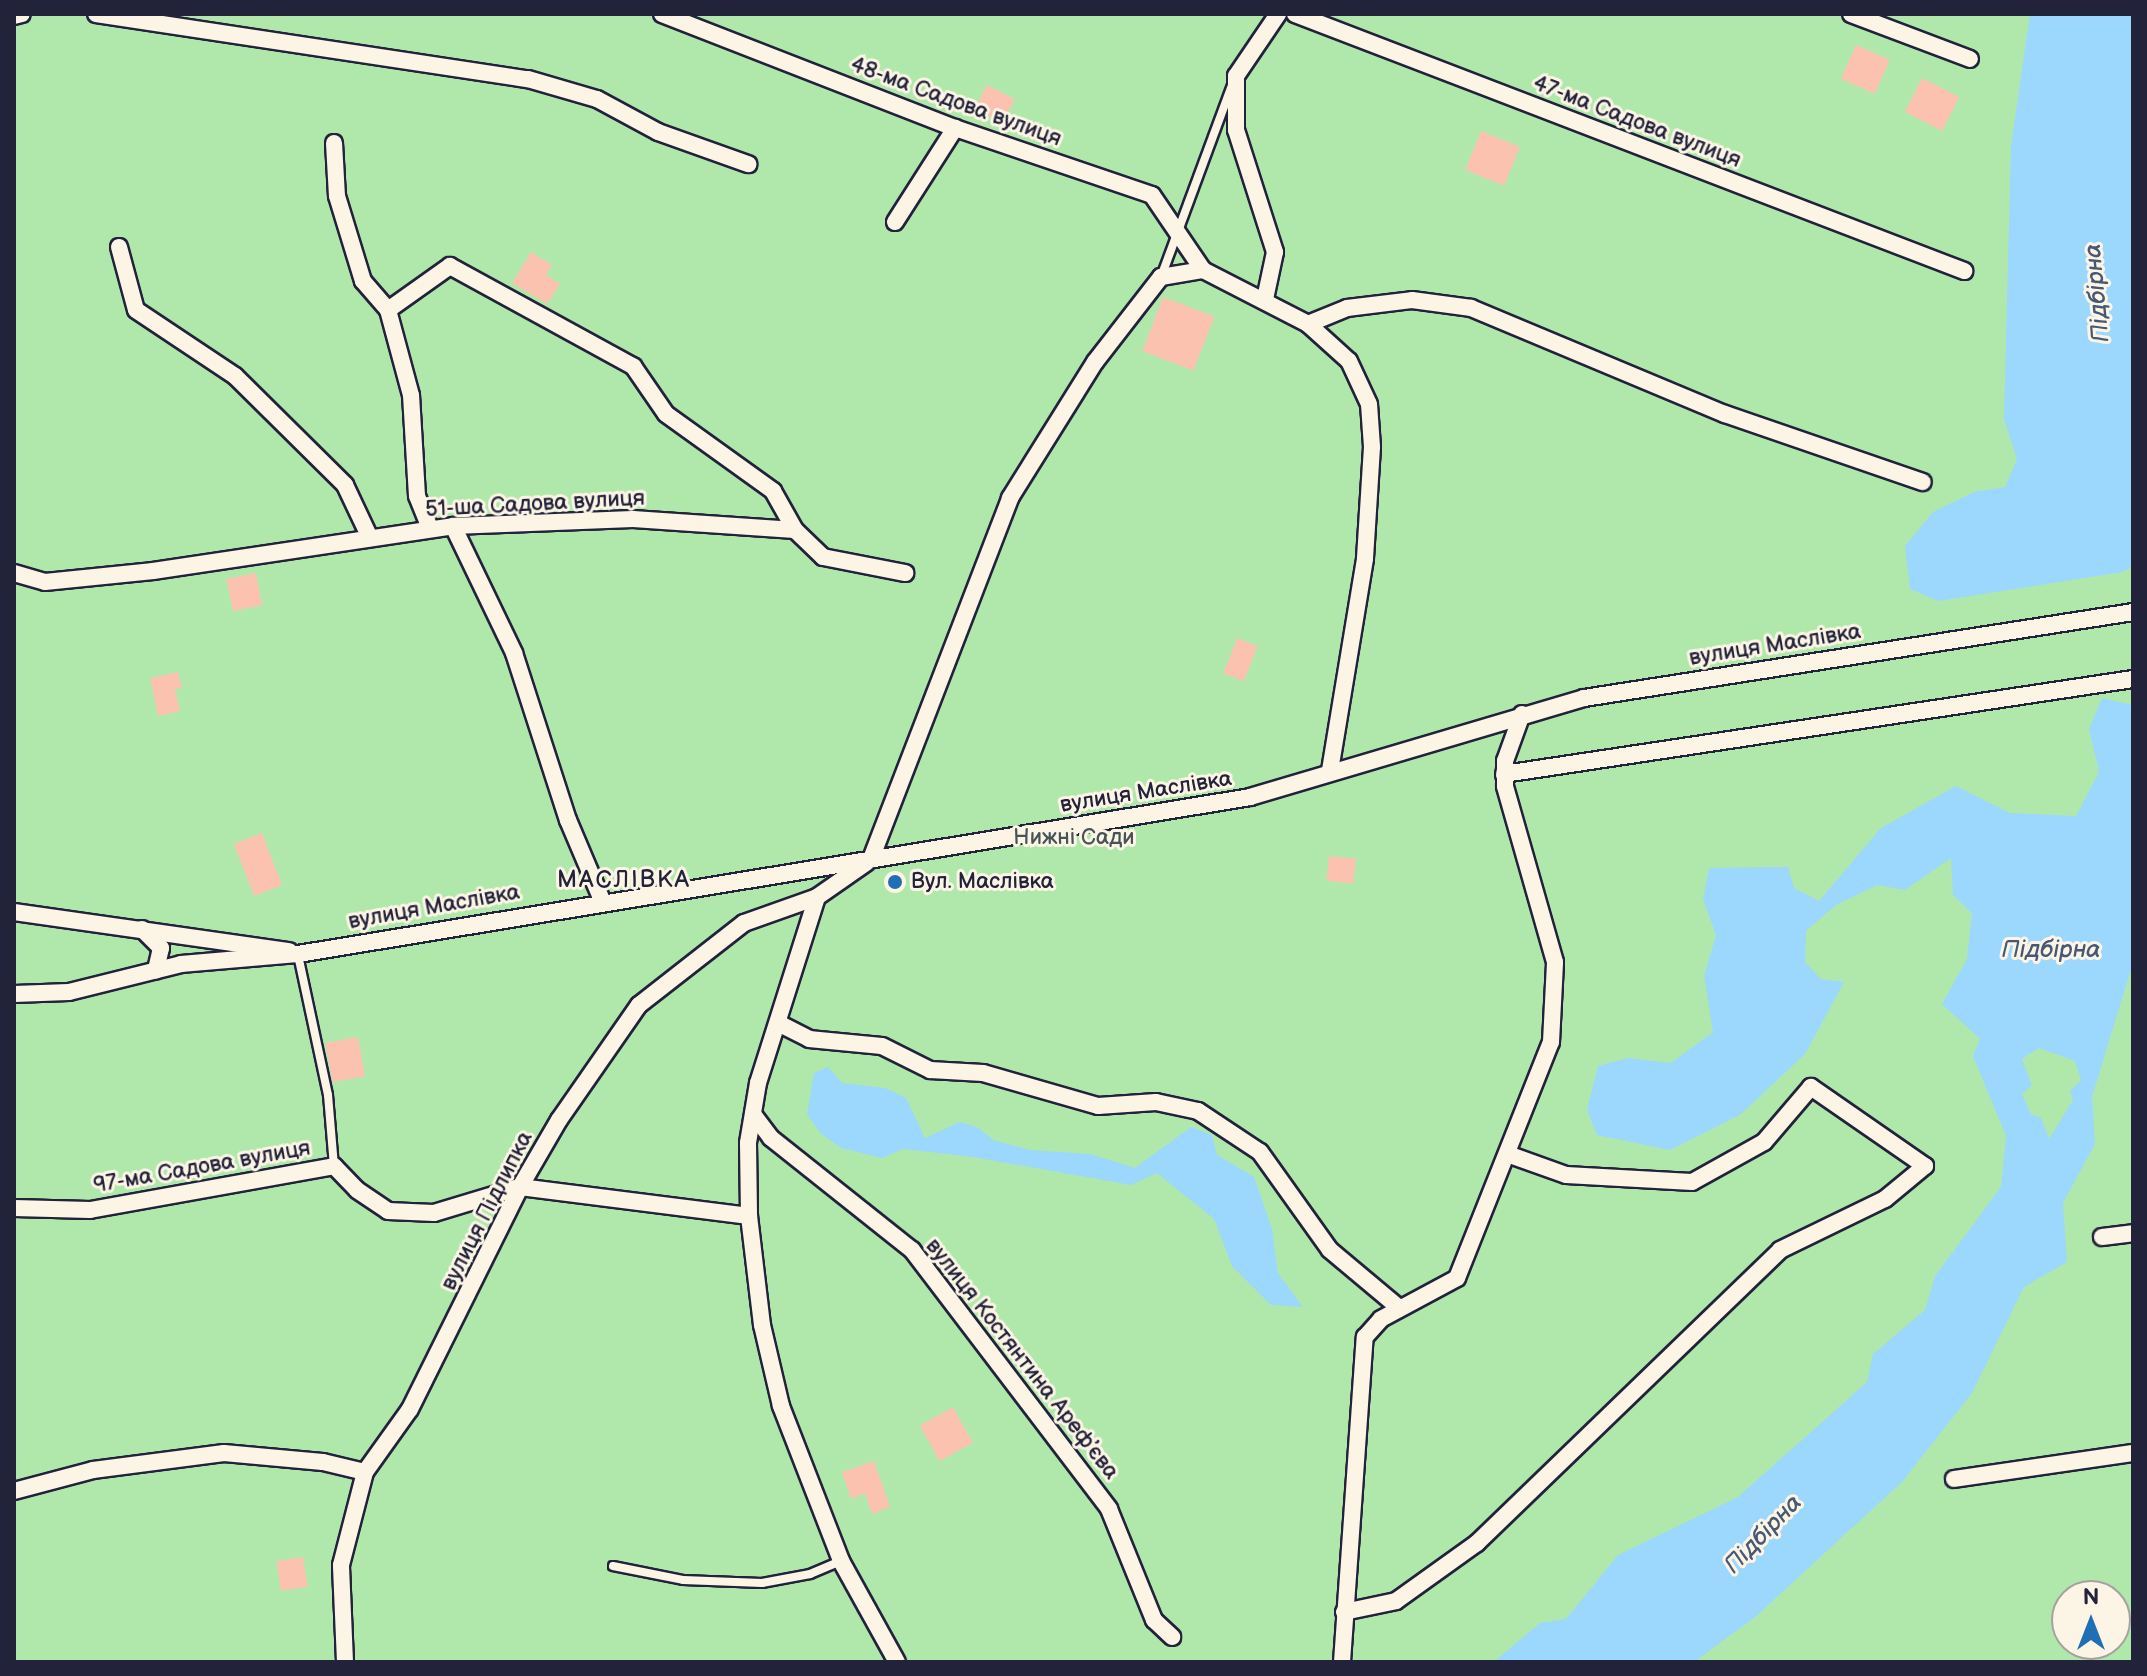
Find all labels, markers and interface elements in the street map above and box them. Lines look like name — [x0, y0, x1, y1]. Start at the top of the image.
street label: 48-ма Садова вулиця — [847, 52, 1065, 152]
street label: 47-ма Садова вулиця — [1529, 70, 1745, 174]
water label: Підбірна — [2078, 242, 2116, 344]
street label: 51-ша Садова вулиця — [425, 485, 645, 523]
street label: вулиця Маслівка — [1687, 618, 1863, 672]
street label: вулиця Маслівка — [1058, 765, 1234, 819]
park label: Нижні Сади — [1013, 825, 1135, 851]
district label: МАСЛІВКА — [557, 866, 691, 894]
place label: Вул. Маслівка — [911, 869, 1054, 895]
marker: Вул. Маслівка — [886, 873, 904, 891]
street label: вулиця Маслівка — [346, 879, 522, 935]
water label: Підбірна — [2002, 936, 2100, 964]
street label: вулиця Підлипка — [436, 1127, 538, 1295]
street label: 97-ма Садова вулиця — [91, 1135, 313, 1199]
street label: вулиця Костянтина Арефʼєва — [920, 1233, 1124, 1485]
water label: Підбірна — [1718, 1488, 1808, 1580]
north arrow — [2051, 1580, 2131, 1660]
text: N — [2083, 1584, 2099, 1611]

